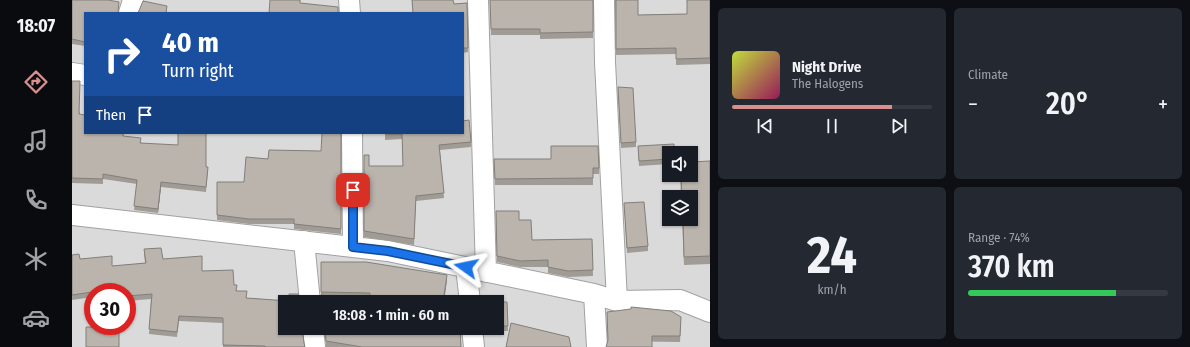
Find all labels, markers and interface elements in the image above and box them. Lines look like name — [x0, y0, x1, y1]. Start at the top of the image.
text: 18:07 — [17, 15, 55, 37]
text: 40 m — [162, 26, 219, 59]
icon: right — [96, 28, 148, 80]
text: Night Drive — [792, 58, 861, 76]
text: Turn right — [162, 60, 234, 82]
text: Climate — [968, 67, 1008, 82]
icon: directions — [22, 68, 50, 96]
text: The Halogens — [792, 76, 863, 91]
text: 20° — [1046, 86, 1090, 122]
text: − — [968, 91, 978, 118]
text: + — [1158, 91, 1168, 118]
icon: arrive — [134, 104, 156, 126]
text: Then — [96, 106, 126, 124]
icon: previous — [754, 115, 776, 137]
icon: pause — [821, 115, 843, 137]
icon: next — [888, 115, 910, 137]
icon: music — [22, 127, 50, 155]
map controls — [662, 146, 698, 226]
button: sound — [662, 146, 698, 182]
pin — [336, 173, 370, 207]
icon: arrive — [342, 179, 364, 201]
icon: phone — [22, 186, 50, 214]
button: layers — [662, 190, 698, 226]
text: 24 — [807, 224, 857, 287]
text: Range · 74% — [968, 230, 1030, 245]
icon: climate — [22, 245, 50, 273]
position arrow — [445, 246, 487, 288]
text: 370 km — [968, 249, 1055, 285]
text: km/h — [818, 282, 847, 297]
speed limit sign: 30 — [84, 283, 136, 335]
icon: car — [22, 304, 50, 332]
text: 18:08 · 1 min · 60 m — [333, 306, 449, 324]

